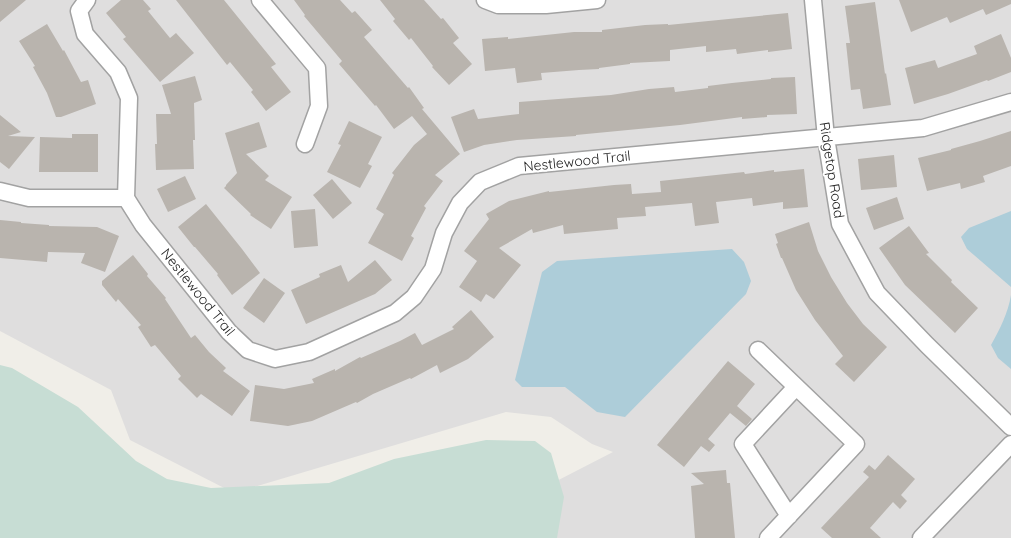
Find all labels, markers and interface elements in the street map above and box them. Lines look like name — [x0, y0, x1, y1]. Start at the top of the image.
street label: Ridgetop Road — [815, 120, 849, 220]
street label: Nestlewood Trail — [523, 146, 631, 176]
street label: Nestlewood Trail — [157, 244, 239, 340]

